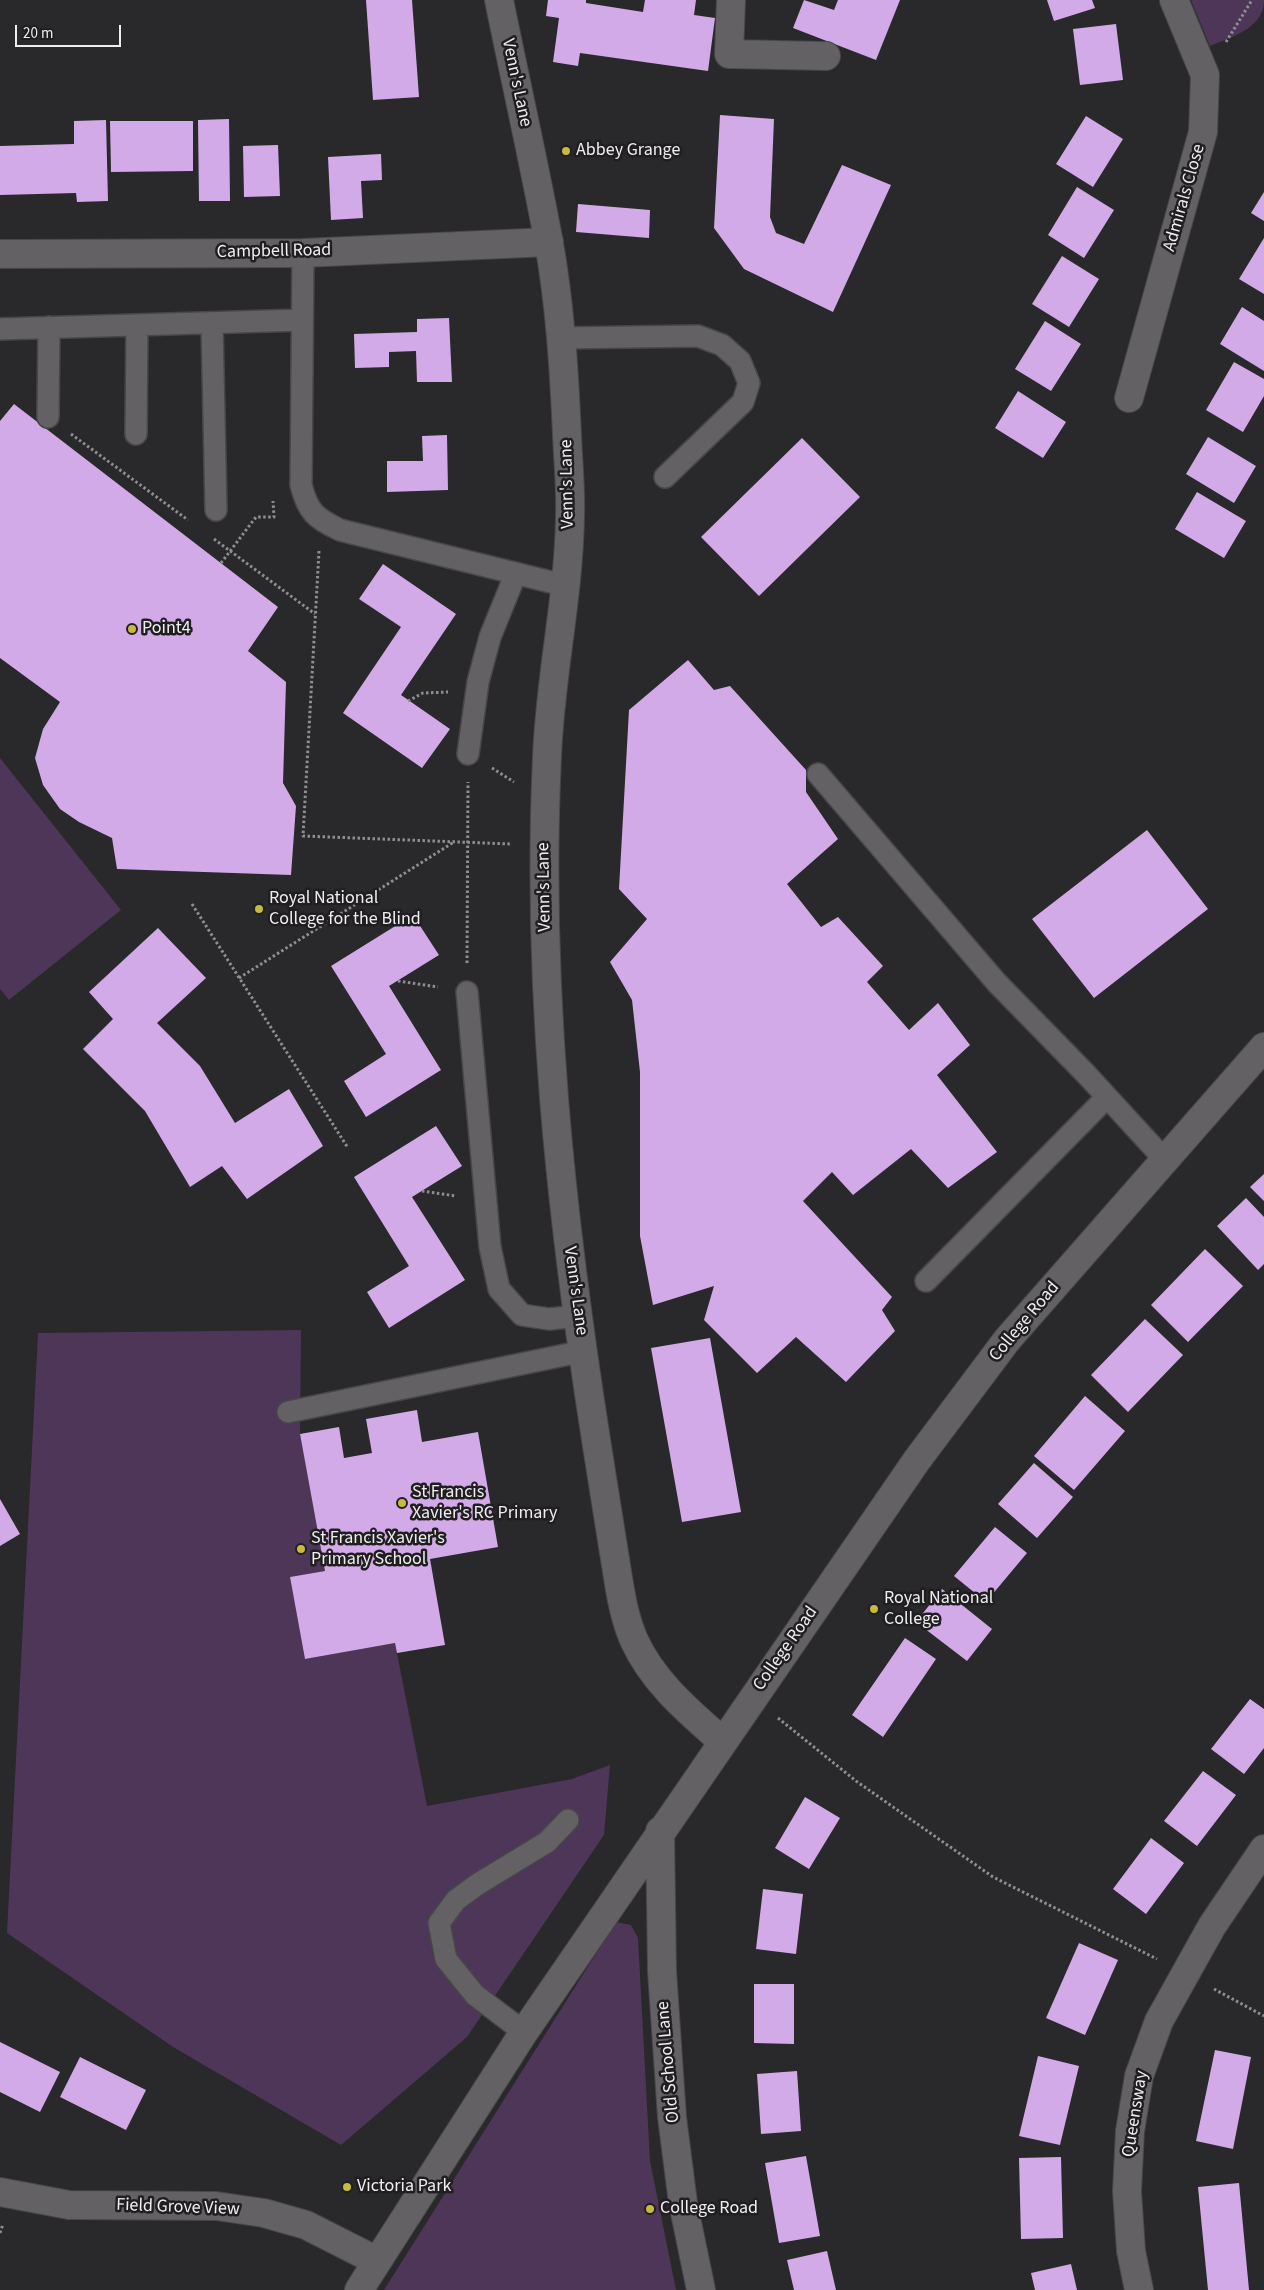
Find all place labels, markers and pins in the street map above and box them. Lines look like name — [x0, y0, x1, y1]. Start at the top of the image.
place label: Abbey Grange — [576, 140, 680, 162]
marker: Abbey Grange — [560, 145, 572, 157]
place label: Point4 — [142, 618, 191, 640]
marker: Point4 — [126, 623, 138, 635]
place label: Royal National College for the Blind — [269, 888, 421, 931]
marker: Royal National College for the Blind — [253, 903, 265, 915]
place label: St Francis Xavier's RC Primary — [412, 1482, 557, 1525]
marker: St Francis Xavier's RC Primary — [396, 1497, 408, 1509]
place label: St Francis Xavier's Primary School — [311, 1528, 445, 1570]
marker: St Francis Xavier's Primary School — [295, 1543, 307, 1555]
place label: Royal National College — [884, 1588, 993, 1630]
marker: Royal National College — [868, 1603, 880, 1615]
place label: Victoria Park — [357, 2176, 451, 2198]
marker: Victoria Park — [341, 2181, 353, 2193]
place label: College Road — [660, 2198, 758, 2220]
marker: College Road — [644, 2203, 656, 2215]

